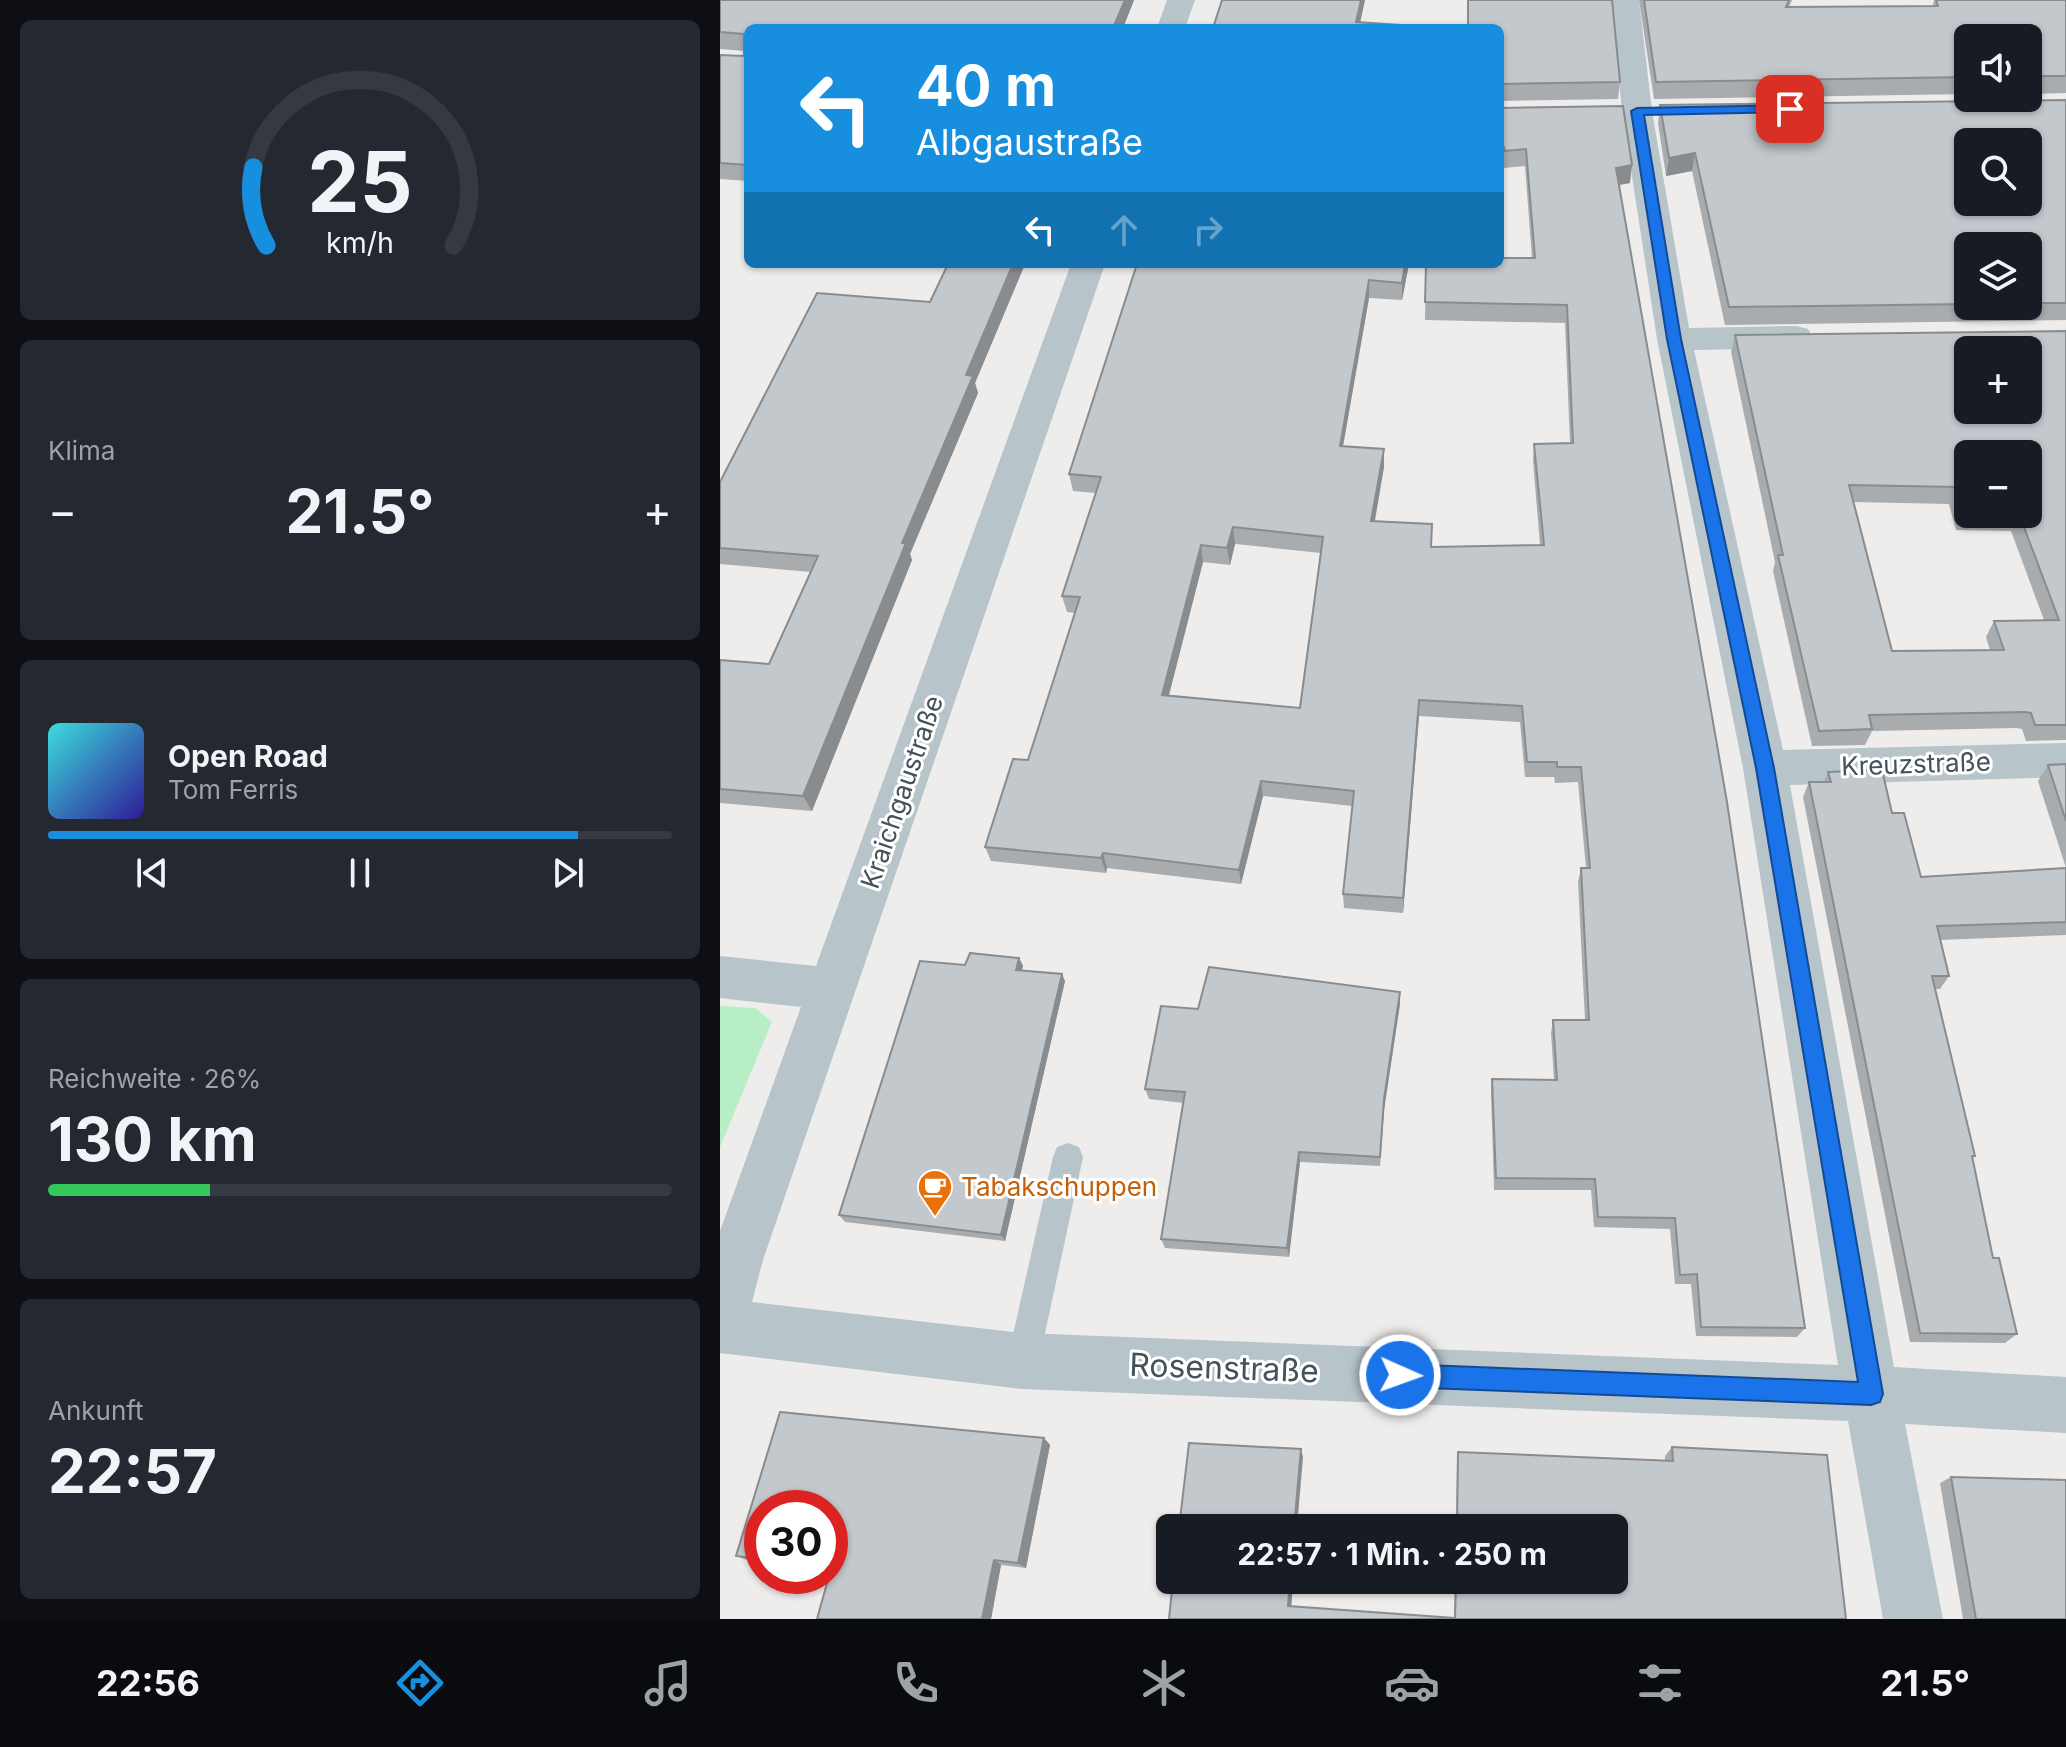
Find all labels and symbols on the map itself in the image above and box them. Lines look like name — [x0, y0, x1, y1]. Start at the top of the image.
pin — [1756, 75, 1824, 143]
street label: Kraichgaustraße — [854, 691, 949, 892]
street label: Kreuzstraße — [1841, 745, 1991, 782]
cafe icon: Tabakschuppen — [916, 1168, 954, 1218]
place label: Tabakschuppen — [961, 1171, 1157, 1202]
position arrow — [1358, 1333, 1442, 1417]
street label: Rosenstraße — [1129, 1345, 1319, 1390]
speed limit sign: 30 — [744, 1490, 848, 1594]

